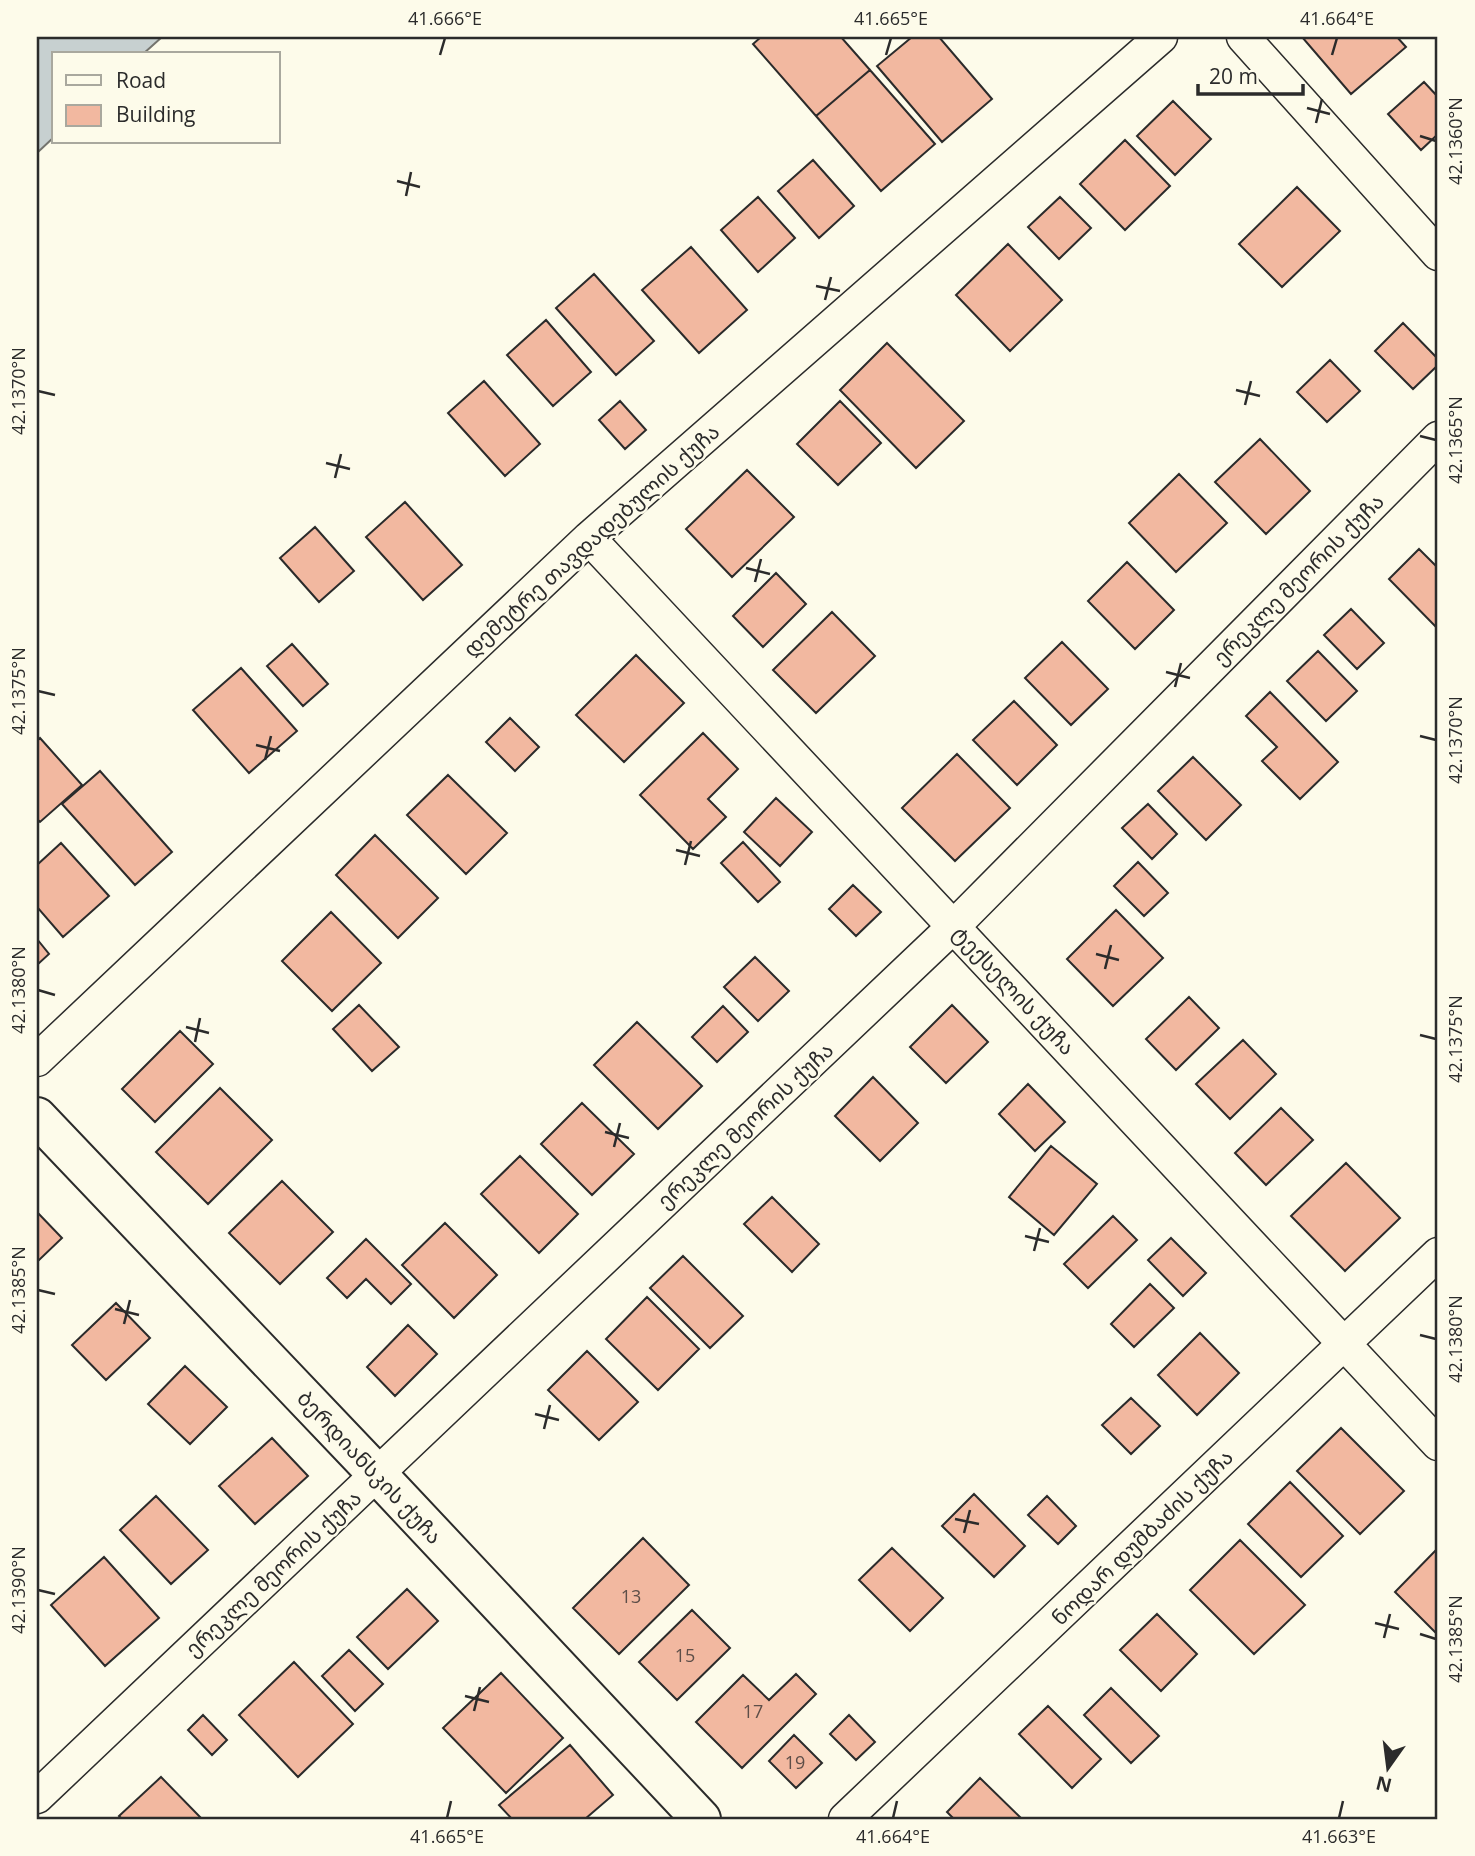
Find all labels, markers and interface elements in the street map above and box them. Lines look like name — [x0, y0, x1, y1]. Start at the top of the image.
text: 41.666°E — [408, 6, 482, 30]
text: 41.665°E — [854, 6, 928, 30]
text: 41.664°E — [1300, 6, 1374, 30]
legend — [52, 52, 280, 144]
scale bar — [1198, 52, 1304, 96]
text: 20 m — [1209, 62, 1258, 90]
text: Road — [116, 66, 166, 94]
text: 42.1360°N — [1443, 97, 1467, 185]
text: Building — [116, 100, 195, 128]
text: 42.1370°N — [6, 347, 30, 435]
text: 42.1365°N — [1443, 396, 1467, 484]
street label: დემეტრე თავდადებულის ქუჩა — [457, 417, 725, 663]
street label: ერეკლე მეორის ქუჩა — [1206, 487, 1390, 671]
text: 42.1375°N — [6, 647, 30, 735]
text: 42.1370°N — [1443, 696, 1467, 784]
street label: ტექსელის ქუჩა — [947, 919, 1081, 1061]
text: 42.1380°N — [6, 946, 30, 1034]
text: 42.1375°N — [1443, 995, 1467, 1083]
street label: ერეკლე მეორის ქუჩა — [651, 1036, 839, 1214]
text: 42.1385°N — [6, 1246, 30, 1334]
text: 42.1380°N — [1443, 1295, 1467, 1383]
street label: ბერდიანსკის ქუჩა — [291, 1384, 449, 1550]
street label: ნოდარ დუმბაძის ქუჩა — [1045, 1443, 1239, 1631]
street label: ერეკლე მეორის ქუჩა — [179, 1484, 367, 1662]
text: 42.1390°N — [6, 1546, 30, 1634]
house number: 13 — [621, 1584, 641, 1608]
text: 42.1385°N — [1443, 1595, 1467, 1683]
house number: 15 — [675, 1643, 695, 1667]
house number: 17 — [743, 1699, 763, 1723]
north arrow — [1352, 1734, 1422, 1804]
house number: 19 — [785, 1750, 805, 1774]
text: N — [1373, 1770, 1395, 1799]
text: 41.665°E — [410, 1824, 484, 1848]
text: 41.664°E — [856, 1824, 930, 1848]
text: 41.663°E — [1302, 1824, 1376, 1848]

